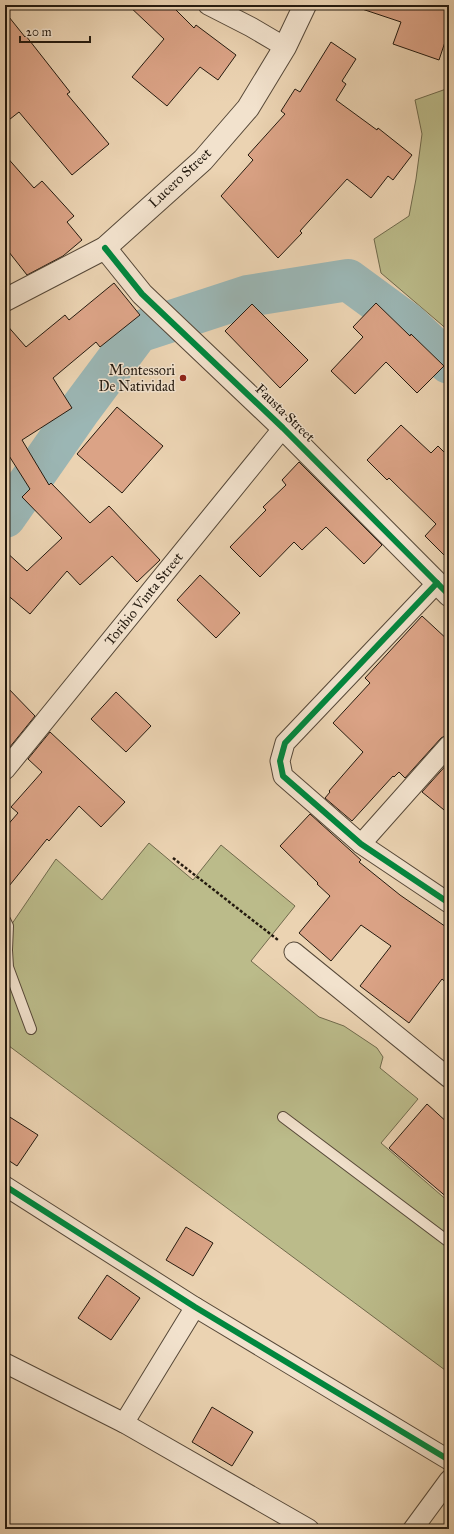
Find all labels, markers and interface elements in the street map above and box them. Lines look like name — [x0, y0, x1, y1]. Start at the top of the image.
scale bar — [20, 18, 90, 44]
text: 20 m — [26, 25, 52, 39]
street label: Lucero Street — [145, 145, 215, 211]
place label: Montessori De Natividad — [98, 362, 175, 395]
marker: Montessori De Natividad — [178, 373, 188, 383]
street label: Fausta Street — [252, 380, 318, 446]
street label: Toribio Vinta Street — [101, 549, 187, 649]

